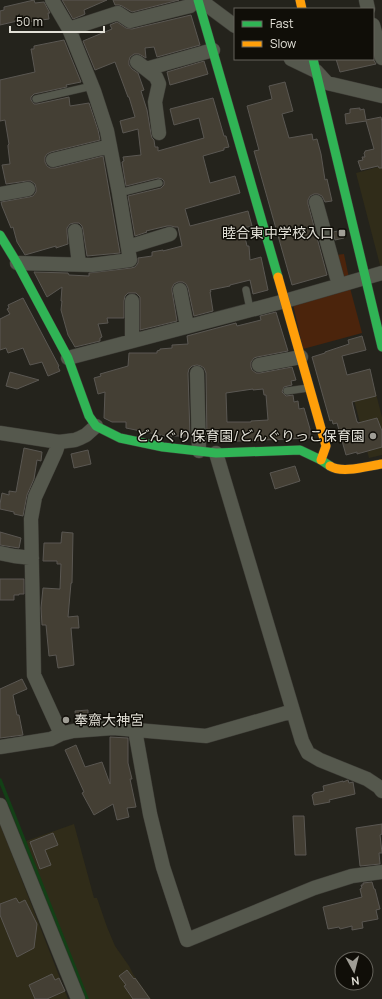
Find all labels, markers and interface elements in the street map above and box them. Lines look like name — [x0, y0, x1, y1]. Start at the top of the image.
scale bar — [10, 8, 104, 34]
legend — [234, 8, 374, 60]
text: 50 m — [16, 13, 43, 30]
text: Fast — [270, 15, 294, 32]
text: Slow — [270, 35, 296, 52]
place label: 睦合東中学校入口 — [222, 223, 334, 242]
marker: 睦合東中学校入口 — [337, 228, 347, 238]
place label: どんぐり保育園/どんぐりっこ保育園 — [136, 426, 365, 445]
marker: どんぐり保育園/どんぐりっこ保育園 — [368, 431, 378, 441]
place label: 奉齋大神宮 — [74, 710, 144, 729]
marker: 奉齋大神宮 — [61, 715, 71, 725]
north arrow — [334, 951, 374, 991]
text: N — [350, 973, 360, 989]

